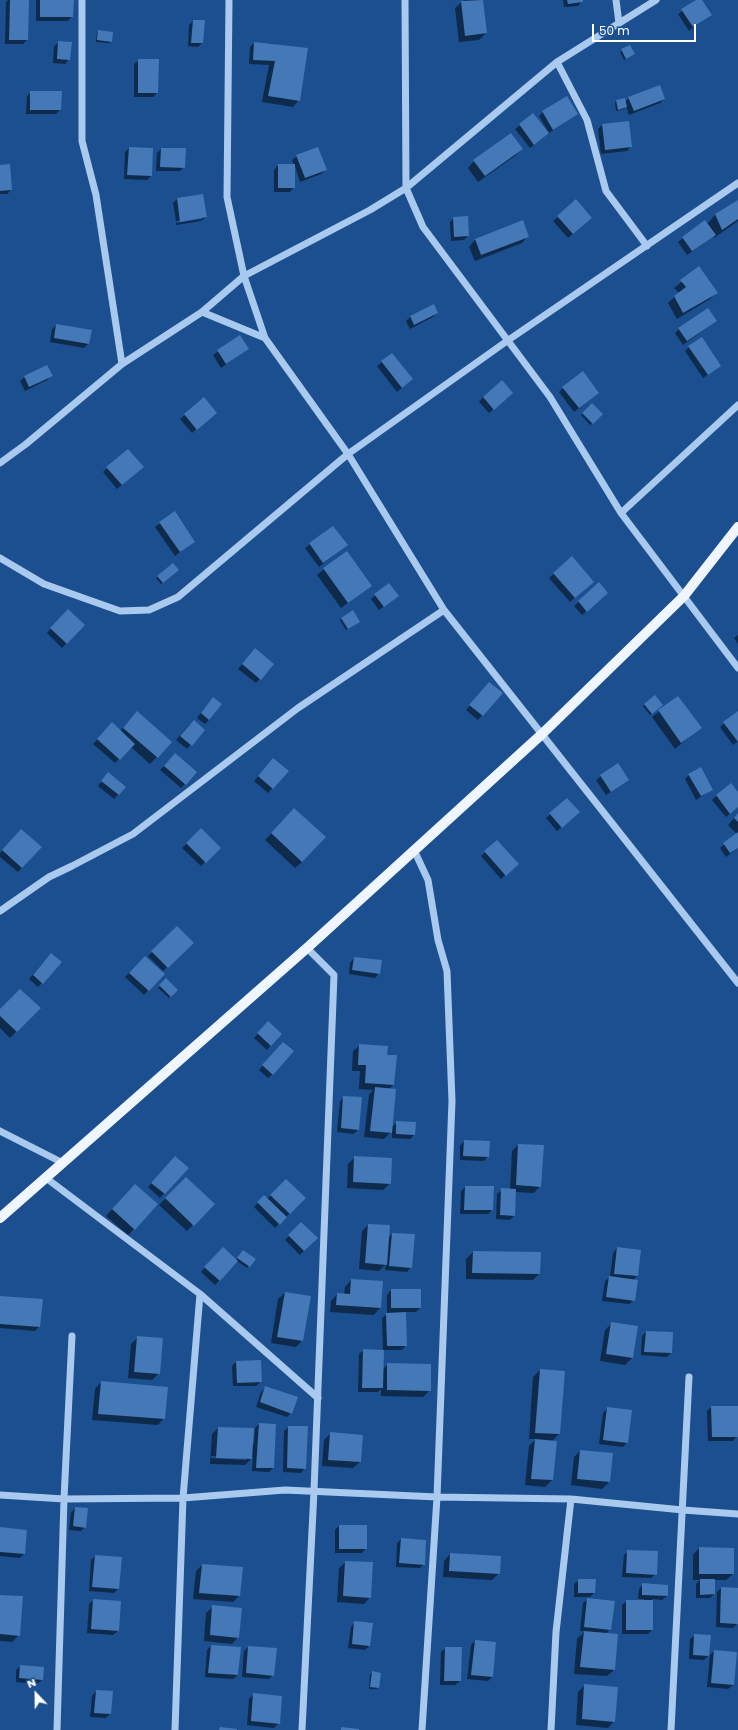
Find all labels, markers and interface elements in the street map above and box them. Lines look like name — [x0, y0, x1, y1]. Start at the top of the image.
scale bar — [594, 16, 698, 42]
text: 50 m — [599, 22, 630, 39]
north arrow — [16, 1674, 56, 1714]
text: N — [25, 1674, 38, 1692]

